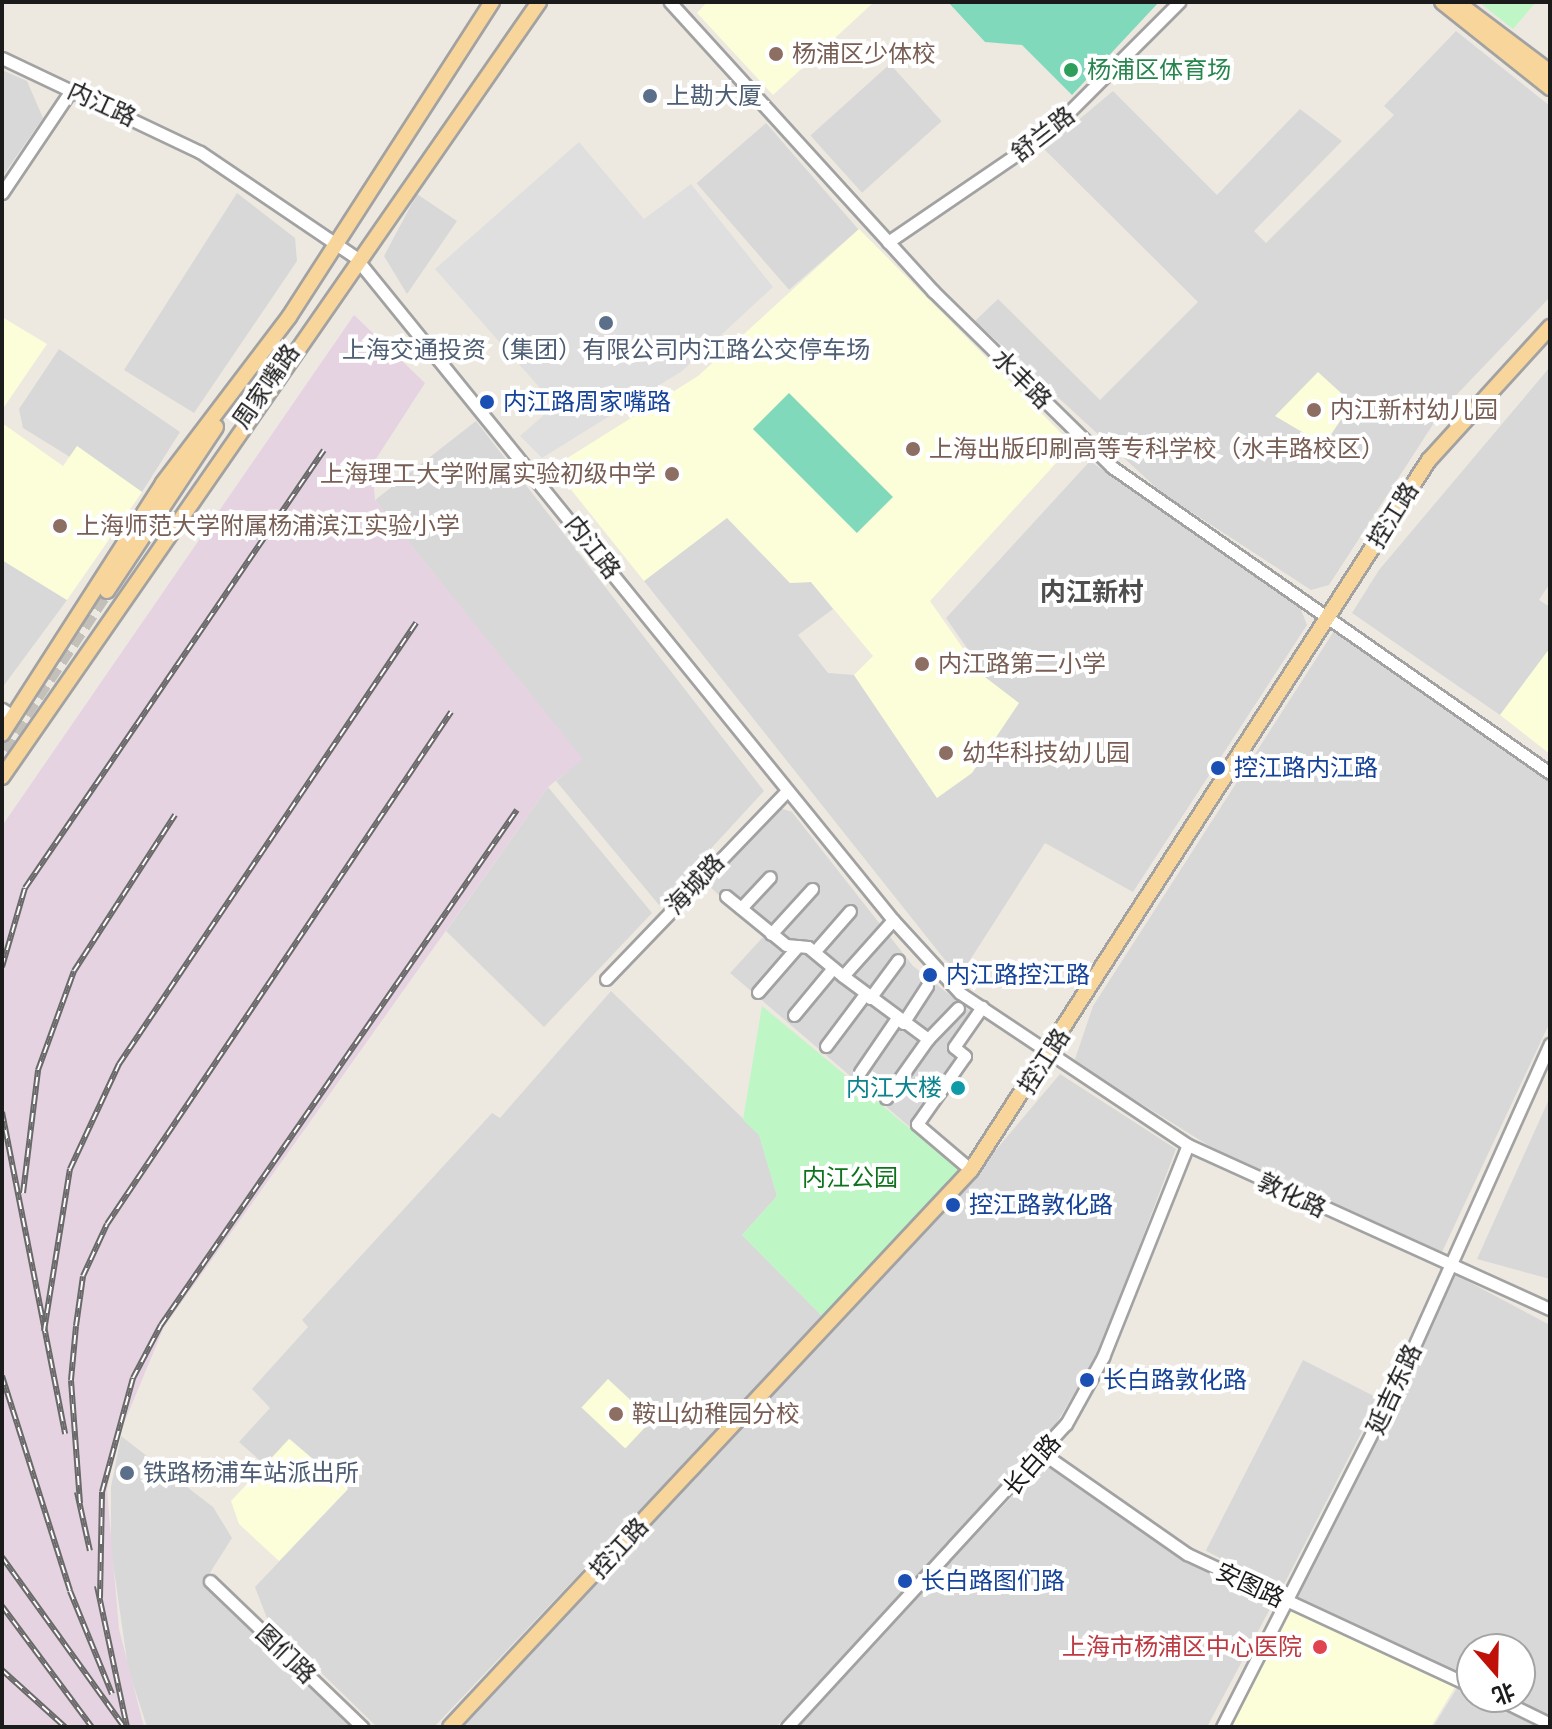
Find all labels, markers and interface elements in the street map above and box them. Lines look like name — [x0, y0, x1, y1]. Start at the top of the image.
place label: 杨浦区少体校 — [792, 40, 936, 68]
marker: 杨浦区少体校 — [767, 45, 785, 63]
place label: 杨浦区体育场 — [1087, 56, 1231, 84]
marker: 杨浦区体育场 — [1062, 61, 1080, 79]
street label: 内江路 — [63, 76, 141, 132]
place label: 上勘大厦 — [666, 82, 762, 110]
marker: 上勘大厦 — [641, 87, 659, 105]
street label: 舒兰路 — [1006, 100, 1080, 168]
marker: 上海交通投资（集团）有限公司内江路公交停车场 — [597, 314, 615, 332]
place label: 上海交通投资（集团）有限公司内江路公交停车场 — [342, 336, 870, 364]
street label: 周家嘴路 — [227, 338, 305, 434]
street label: 水丰路 — [986, 343, 1058, 415]
place label: 内江路周家嘴路 — [503, 388, 671, 416]
marker: 内江路周家嘴路 — [478, 393, 496, 411]
place label: 内江新村幼儿园 — [1330, 396, 1498, 424]
marker: 内江新村幼儿园 — [1305, 401, 1323, 419]
place label: 上海出版印刷高等专科学校（水丰路校区） — [929, 435, 1385, 463]
marker: 上海出版印刷高等专科学校（水丰路校区） — [904, 440, 922, 458]
place label: 上海理工大学附属实验初级中学 — [320, 460, 656, 488]
marker: 上海理工大学附属实验初级中学 — [663, 465, 681, 483]
street label: 控江路 — [1362, 477, 1424, 553]
street label: 内江路 — [559, 510, 627, 584]
place label: 上海师范大学附属杨浦滨江实验小学 — [76, 512, 460, 540]
marker: 上海师范大学附属杨浦滨江实验小学 — [51, 517, 69, 535]
district label: 内江新村 — [1040, 576, 1144, 608]
place label: 内江路第二小学 — [938, 650, 1106, 678]
marker: 内江路第二小学 — [913, 655, 931, 673]
place label: 幼华科技幼儿园 — [962, 739, 1130, 767]
marker: 幼华科技幼儿园 — [937, 744, 955, 762]
place label: 控江路内江路 — [1234, 754, 1378, 782]
marker: 控江路内江路 — [1209, 759, 1227, 777]
street label: 海城路 — [660, 848, 730, 920]
place label: 内江路控江路 — [946, 961, 1090, 989]
marker: 内江路控江路 — [921, 966, 939, 984]
street label: 控江路 — [1012, 1023, 1076, 1099]
place label: 内江大楼 — [846, 1074, 942, 1102]
marker: 内江大楼 — [949, 1079, 967, 1097]
park label: 内江公园 — [802, 1164, 898, 1192]
street label: 敦化路 — [1253, 1167, 1331, 1223]
place label: 控江路敦化路 — [969, 1191, 1113, 1219]
marker: 控江路敦化路 — [944, 1196, 962, 1214]
street label: 延吉东路 — [1361, 1339, 1427, 1439]
place label: 长白路敦化路 — [1103, 1366, 1247, 1394]
marker: 长白路敦化路 — [1078, 1371, 1096, 1389]
place label: 鞍山幼稚园分校 — [632, 1400, 800, 1428]
marker: 鞍山幼稚园分校 — [607, 1405, 625, 1423]
street label: 长白路 — [998, 1428, 1066, 1502]
place label: 铁路杨浦车站派出所 — [143, 1459, 359, 1487]
marker: 铁路杨浦车站派出所 — [118, 1464, 136, 1482]
street label: 控江路 — [584, 1512, 654, 1584]
street label: 安图路 — [1211, 1557, 1289, 1613]
place label: 长白路图们路 — [921, 1567, 1065, 1595]
marker: 长白路图们路 — [896, 1572, 914, 1590]
street label: 图们路 — [250, 1619, 322, 1689]
place label: 上海市杨浦区中心医院 — [1062, 1633, 1302, 1661]
north arrow — [1456, 1633, 1536, 1713]
marker: 上海市杨浦区中心医院 — [1309, 1636, 1331, 1658]
text: 北 — [1488, 1677, 1519, 1712]

